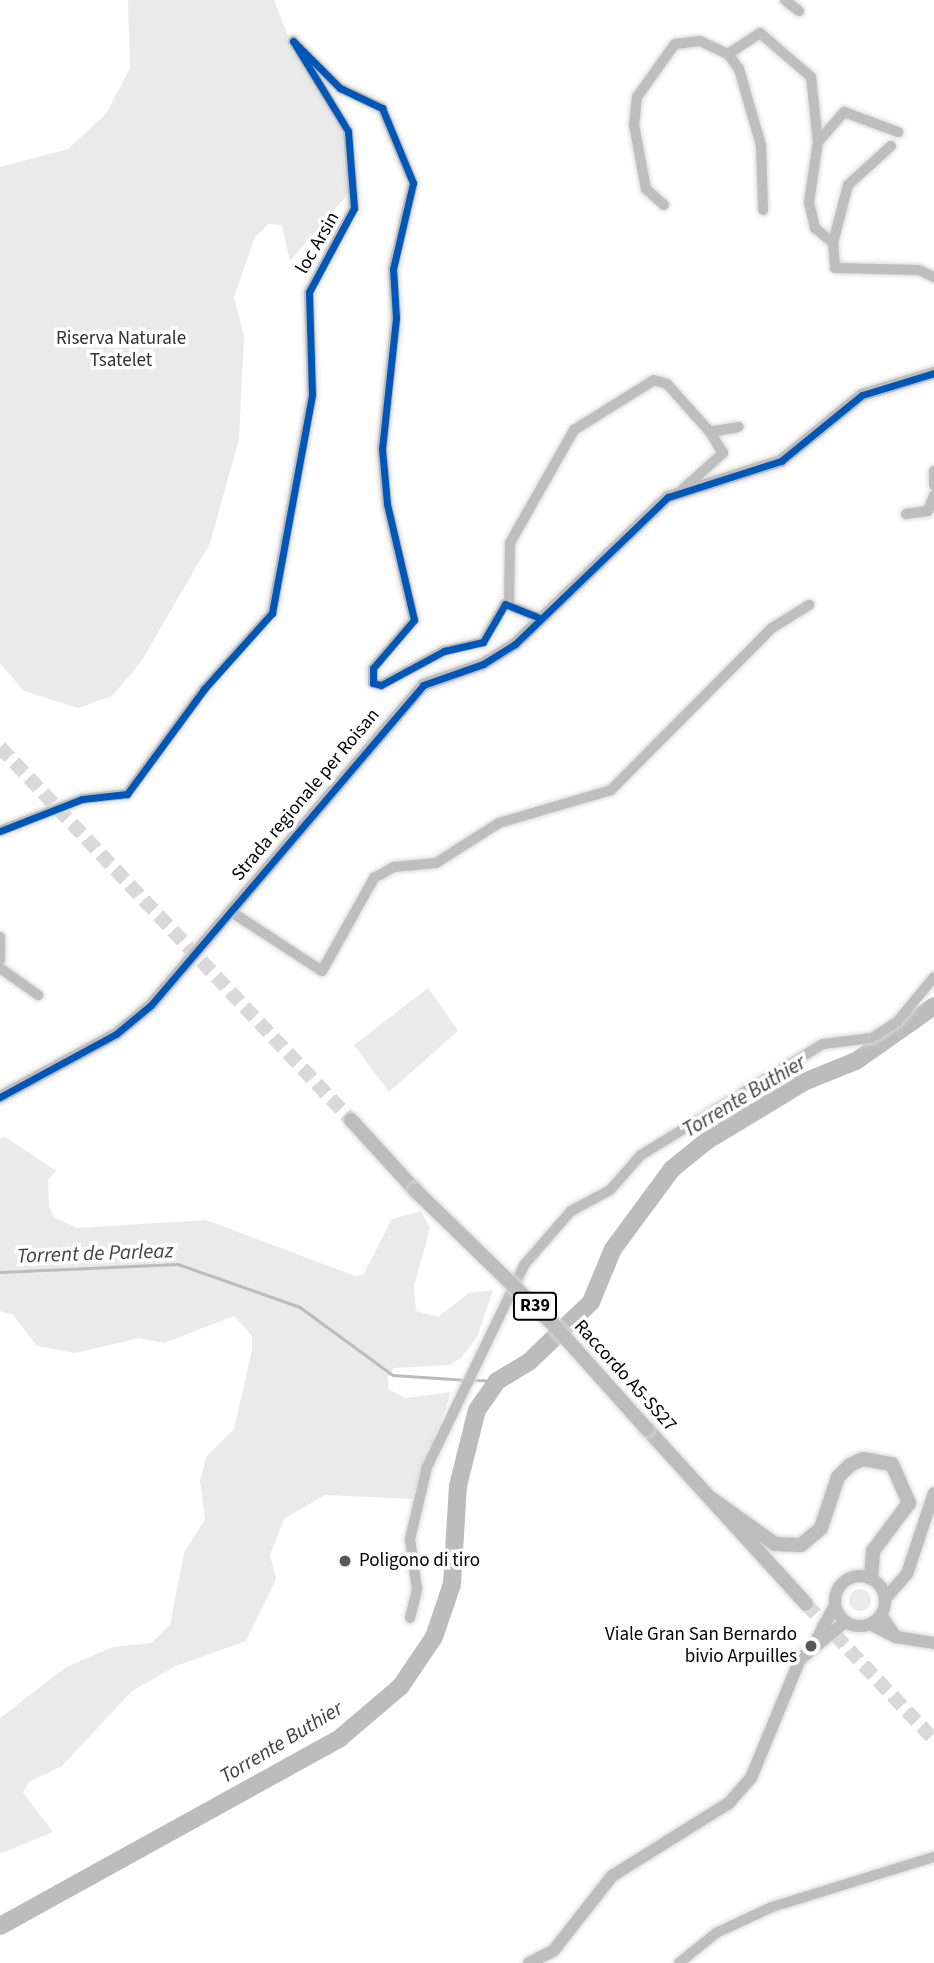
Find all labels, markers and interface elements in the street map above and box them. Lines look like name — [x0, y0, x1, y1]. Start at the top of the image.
street label: loc Arsin — [291, 208, 345, 278]
park label: Riserva Naturale Tsatelet — [56, 328, 186, 372]
street label: Strada regionale per Roisan — [227, 704, 385, 886]
water label: Torrente Buthier — [678, 1049, 810, 1143]
water label: Torrent de Parleaz — [16, 1238, 174, 1268]
road number: R39 — [512, 1292, 558, 1321]
street label: Raccordo A5-SS27 — [569, 1315, 681, 1437]
place label: Poligono di tiro — [359, 1550, 480, 1572]
marker: Poligono di tiro — [337, 1553, 353, 1569]
place label: Viale Gran San Bernardo bivio Arpuilles — [605, 1624, 797, 1668]
marker: Viale Gran San Bernardo bivio Arpuilles — [803, 1638, 819, 1654]
water label: Torrente Buthier — [215, 1695, 347, 1789]

